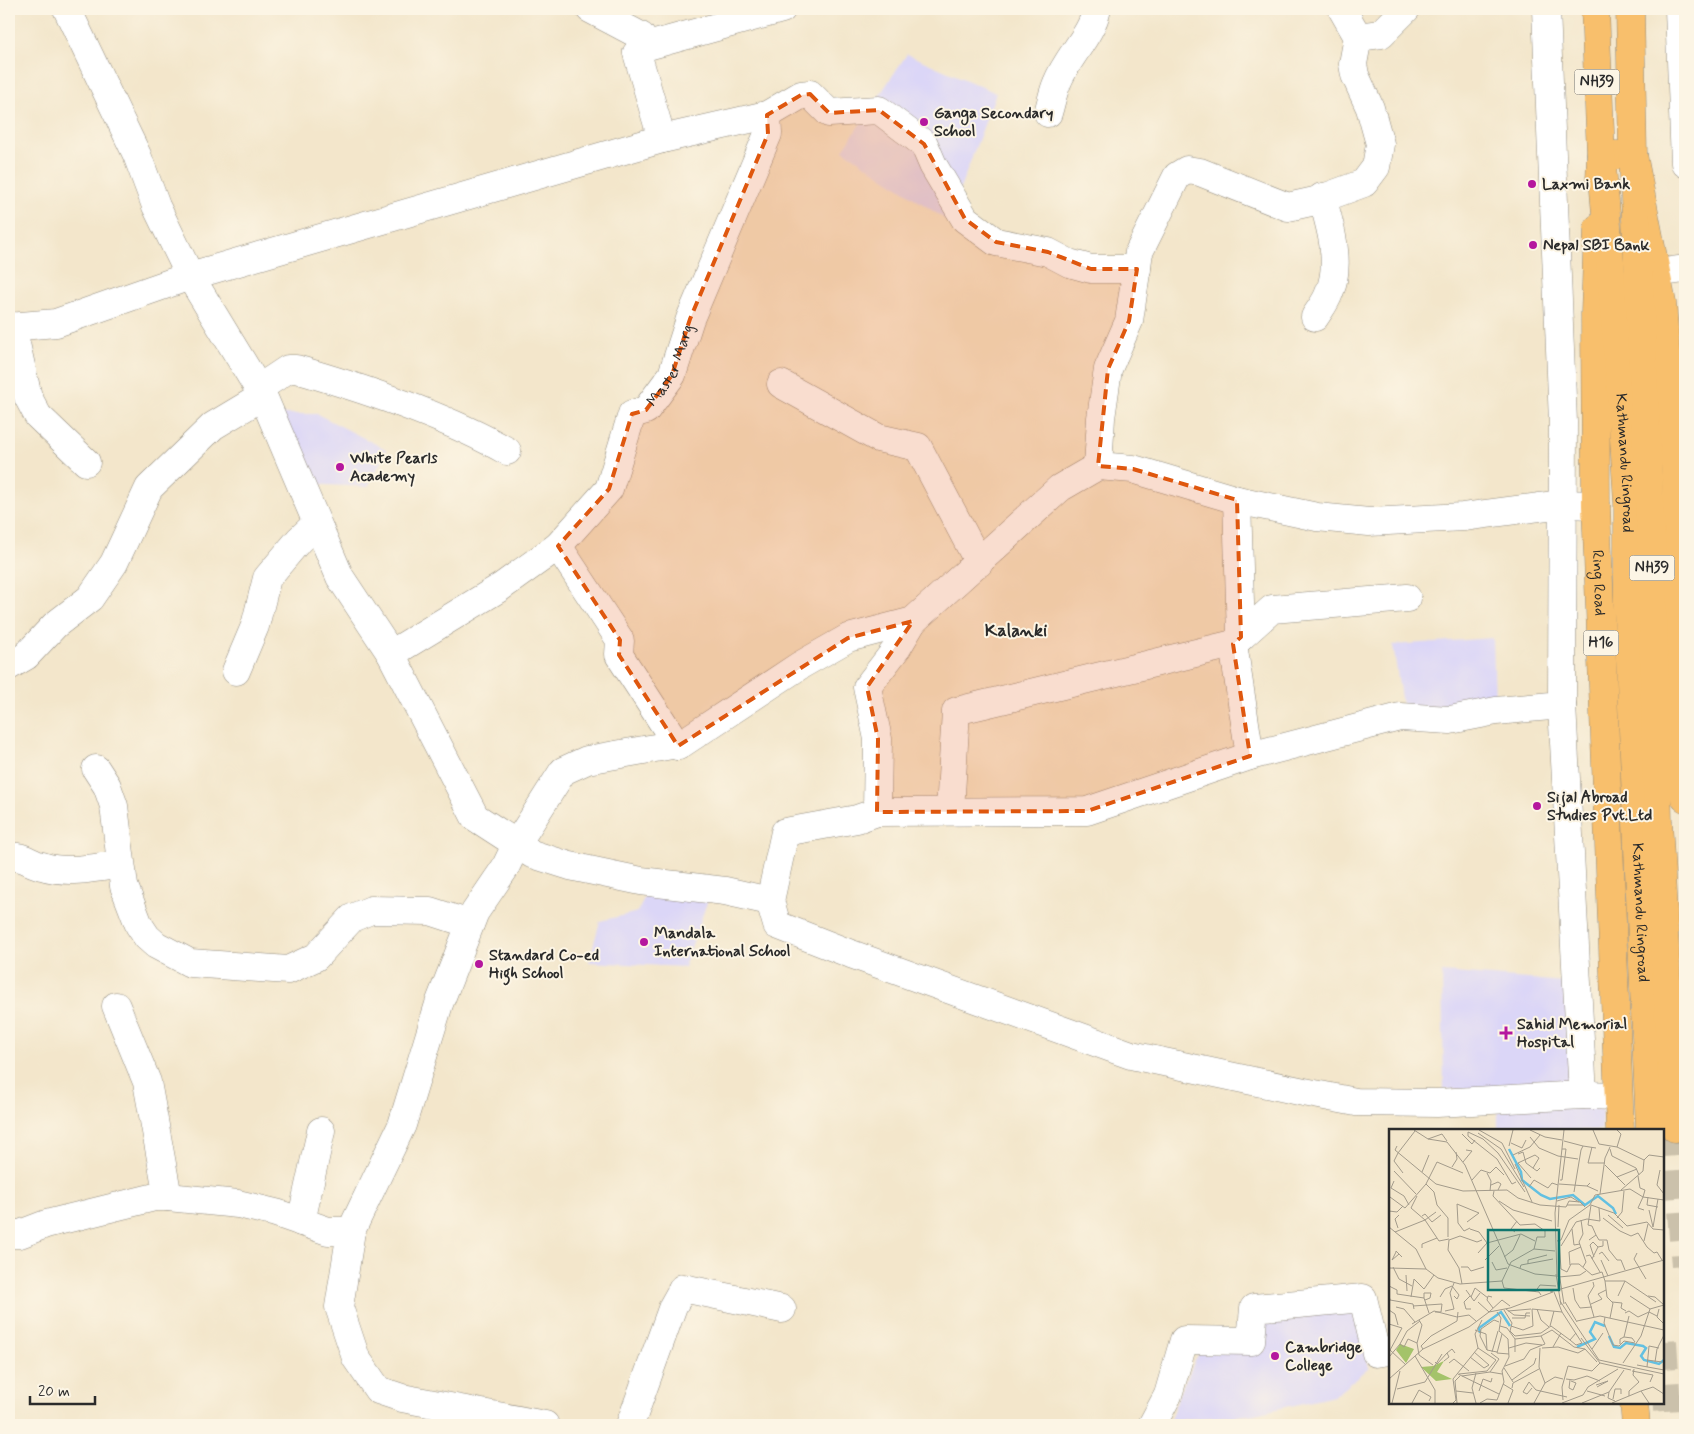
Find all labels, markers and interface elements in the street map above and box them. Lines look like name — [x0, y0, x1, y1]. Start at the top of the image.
road number: NH39 — [1574, 70, 1620, 94]
place label: Ganga Secondary School — [934, 103, 1053, 142]
marker: Ganga Secondary School — [918, 116, 930, 128]
place label: Laxmi Bank — [1542, 174, 1630, 195]
marker: Laxmi Bank — [1526, 178, 1538, 190]
place label: Nepal SBI Bank — [1543, 235, 1651, 256]
marker: Nepal SBI Bank — [1527, 239, 1539, 251]
street label: Master Marg — [642, 322, 698, 411]
street label: Kathmandu Ringroad — [1611, 393, 1639, 533]
place label: White Pearls Academy — [349, 448, 439, 487]
marker: White Pearls Academy — [334, 461, 346, 473]
street label: Ring Road — [1587, 549, 1611, 616]
road number: NH39 — [1630, 556, 1674, 580]
district label: Kalanki — [985, 619, 1047, 643]
road number: H16 — [1584, 630, 1618, 656]
place label: Sijal Abroad Studies Pvt.Ltd — [1547, 787, 1652, 826]
marker: Sijal Abroad Studies Pvt.Ltd — [1531, 800, 1543, 812]
street label: Kathmandu Ringroad — [1627, 842, 1654, 983]
place label: Mandala International School — [654, 923, 791, 962]
marker: Mandala International School — [638, 936, 650, 948]
place label: Standard Co-ed High School — [489, 945, 599, 986]
marker: Standard Co-ed High School — [473, 958, 485, 970]
place label: Sahid Memorial Hospital — [1517, 1014, 1627, 1053]
marker: Sahid Memorial Hospital — [1499, 1026, 1513, 1040]
inset map — [1389, 1129, 1664, 1404]
place label: Cambridge College — [1285, 1337, 1363, 1377]
marker: Cambridge College — [1269, 1350, 1281, 1362]
scale bar — [30, 1374, 95, 1406]
text: 20 m — [38, 1382, 70, 1402]

